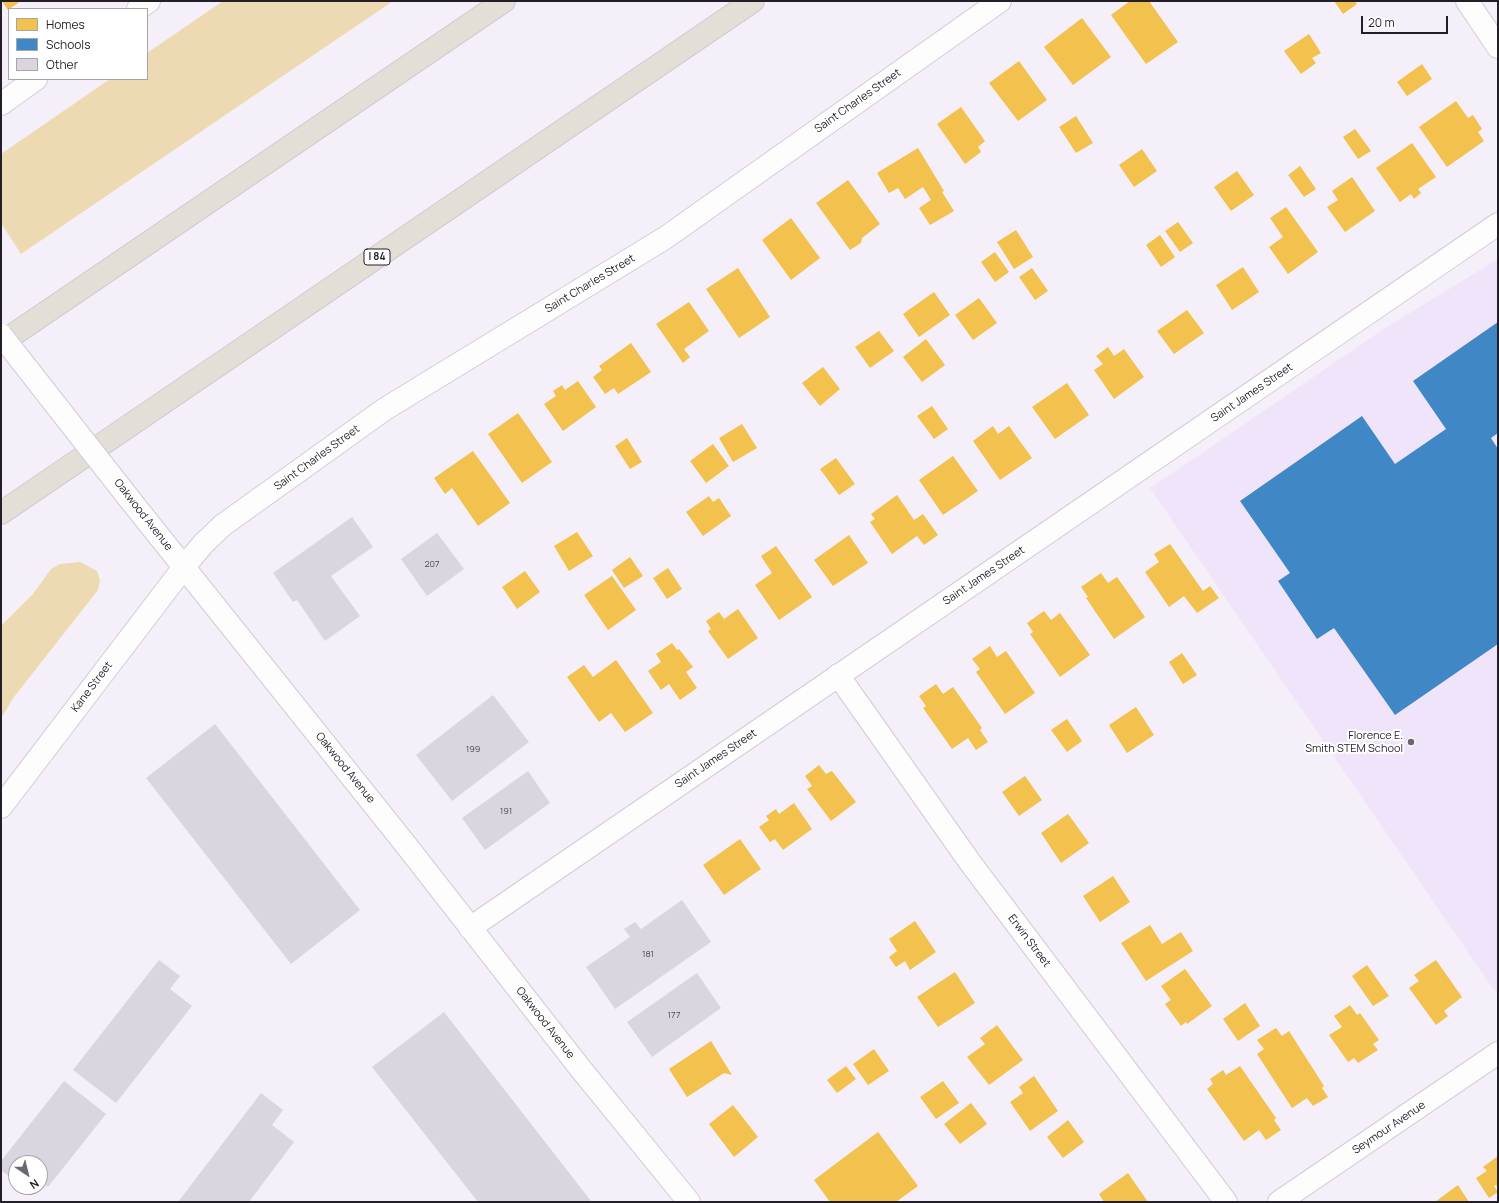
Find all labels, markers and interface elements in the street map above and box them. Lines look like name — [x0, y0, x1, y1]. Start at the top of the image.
legend — [8, 8, 148, 80]
scale bar — [1363, 8, 1450, 34]
text: 20 m — [1368, 14, 1395, 31]
text: Homes — [46, 16, 85, 33]
text: Schools — [46, 36, 90, 53]
text: Other — [46, 56, 78, 73]
street label: Saint Charles Street — [812, 66, 904, 136]
road number: I 84 — [364, 249, 390, 265]
street label: Saint Charles Street — [543, 252, 637, 316]
street label: Saint James Street — [1209, 361, 1295, 425]
street label: Saint Charles Street — [272, 423, 362, 493]
street label: Oakwood Avenue — [111, 477, 175, 553]
street label: Saint James Street — [941, 544, 1027, 608]
house number: 207 — [424, 559, 440, 569]
street label: Kane Street — [69, 659, 115, 715]
street label: Saint James Street — [673, 727, 759, 791]
place label: Florence E. Smith STEM School — [1305, 729, 1403, 755]
street label: Oakwood Avenue — [312, 730, 378, 806]
marker: Florence E. Smith STEM School — [1406, 737, 1416, 747]
house number: 199 — [466, 744, 480, 754]
house number: 191 — [500, 806, 512, 816]
street label: Erwin Street — [1005, 912, 1053, 970]
house number: 181 — [642, 949, 654, 959]
street label: Oakwood Avenue — [513, 985, 577, 1061]
house number: 177 — [668, 1010, 680, 1020]
street label: Seymour Avenue — [1350, 1099, 1428, 1157]
north arrow — [8, 1155, 48, 1195]
text: N — [27, 1176, 42, 1193]

